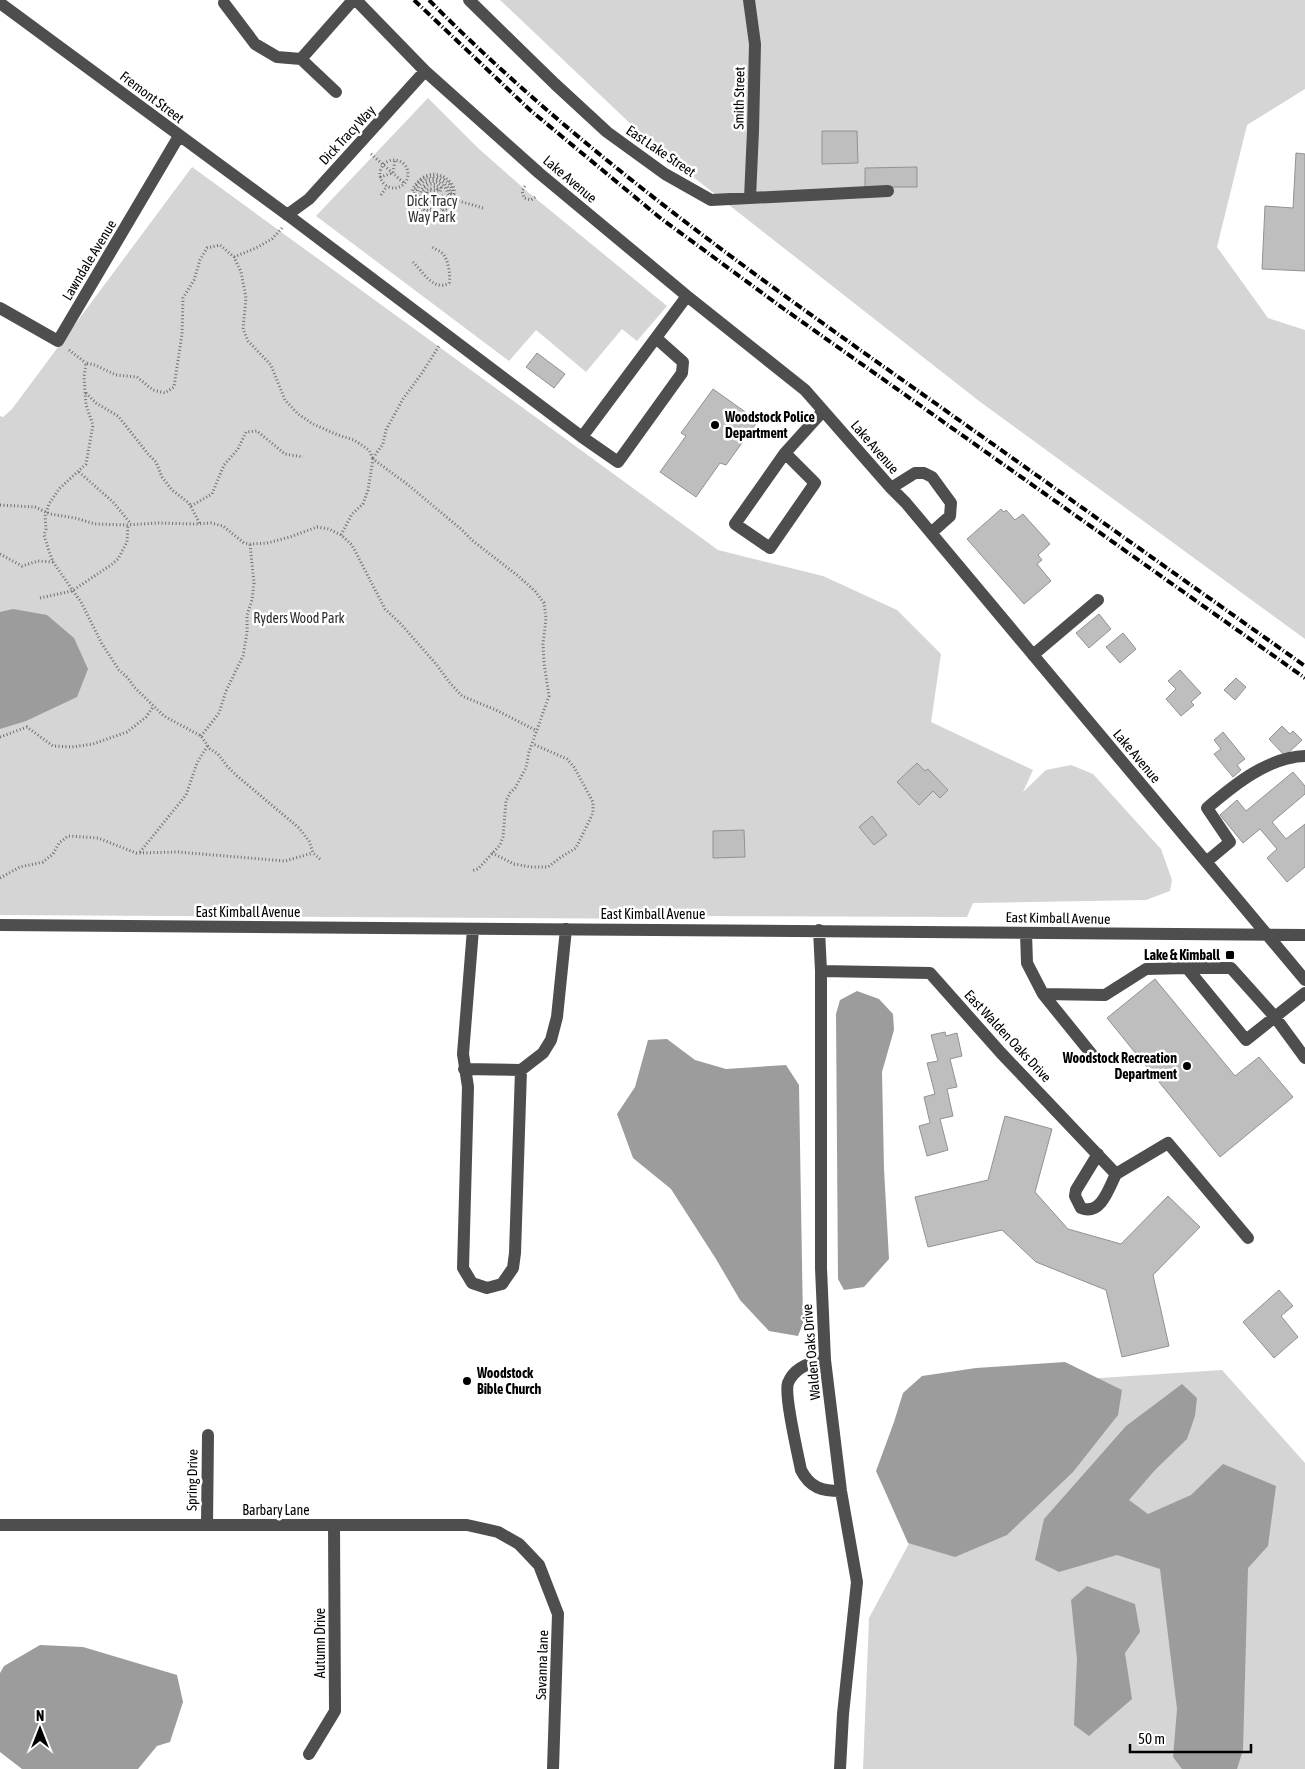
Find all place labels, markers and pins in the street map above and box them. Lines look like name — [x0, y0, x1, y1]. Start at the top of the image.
place label: Woodstock Police Department — [724, 409, 815, 441]
marker: Woodstock Police Department — [709, 419, 721, 431]
place label: Lake & Kimball — [1144, 947, 1220, 963]
marker: Lake & Kimball — [1224, 949, 1236, 961]
place label: Woodstock Recreation Department — [1062, 1050, 1177, 1082]
marker: Woodstock Recreation Department — [1181, 1060, 1193, 1072]
place label: Woodstock Bible Church — [476, 1365, 541, 1397]
marker: Woodstock Bible Church — [461, 1375, 473, 1387]

